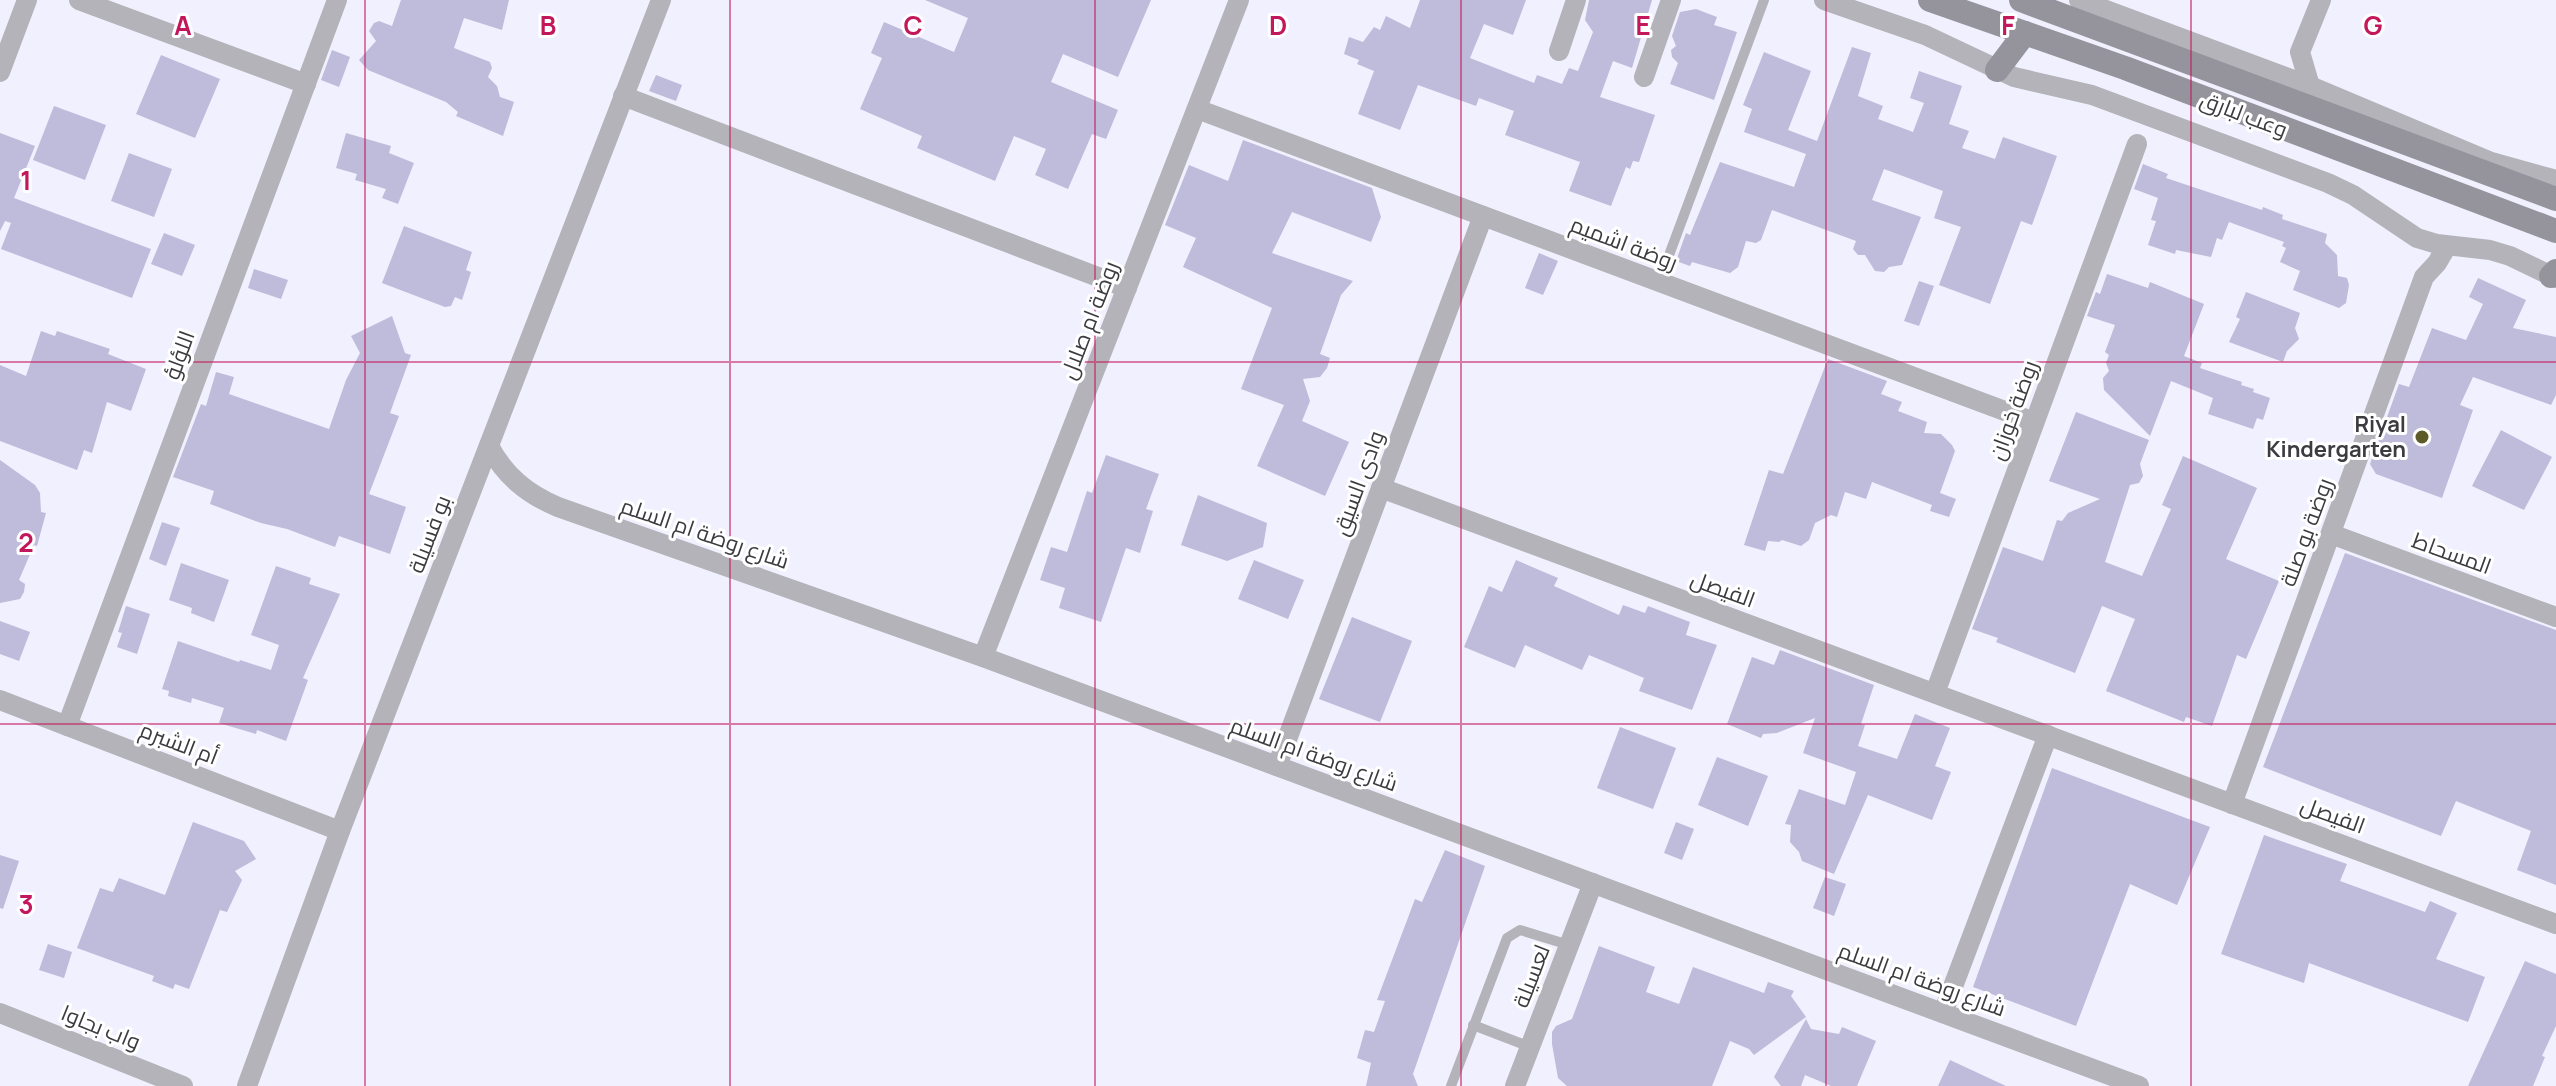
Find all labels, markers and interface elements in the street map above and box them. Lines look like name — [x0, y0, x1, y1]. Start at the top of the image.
text: A — [174, 7, 192, 43]
text: B — [540, 7, 556, 43]
text: C — [903, 7, 923, 43]
text: D — [1269, 7, 1287, 43]
text: E — [1635, 7, 1651, 43]
text: F — [2001, 7, 2015, 43]
text: G — [2363, 7, 2383, 43]
street label: وعب لبارق — [2196, 84, 2292, 144]
text: 1 — [20, 162, 32, 198]
street label: روضة اشميم — [1566, 209, 1682, 278]
street label: روضة ام صلال — [1053, 257, 1126, 384]
street label: اللؤلؤ — [156, 326, 202, 384]
street label: روضة خوزان — [1981, 356, 2045, 464]
place label: Riyal Kindergarten — [2266, 409, 2406, 464]
street label: وادى السيق — [1325, 426, 1391, 540]
marker: Riyal Kindergarten — [2413, 428, 2431, 446]
street label: روضة بو صلة — [2273, 474, 2339, 590]
street label: شارع روضة ام السلم — [616, 490, 793, 577]
street label: بو فسيلة — [400, 491, 458, 577]
text: 2 — [18, 524, 34, 560]
street label: المسحاط — [2408, 525, 2496, 581]
street label: الفيصل — [1687, 564, 1759, 614]
street label: شارع روضة ام السلم — [1226, 710, 1402, 799]
street label: أم الشبرم — [135, 714, 223, 773]
street label: الفيصل — [2297, 790, 2369, 840]
text: 3 — [18, 886, 34, 922]
street label: شارع روضة ام السلم — [1834, 935, 2010, 1024]
street label: لعسيلة — [1505, 940, 1557, 1012]
street label: واب بجاوا — [57, 998, 145, 1056]

